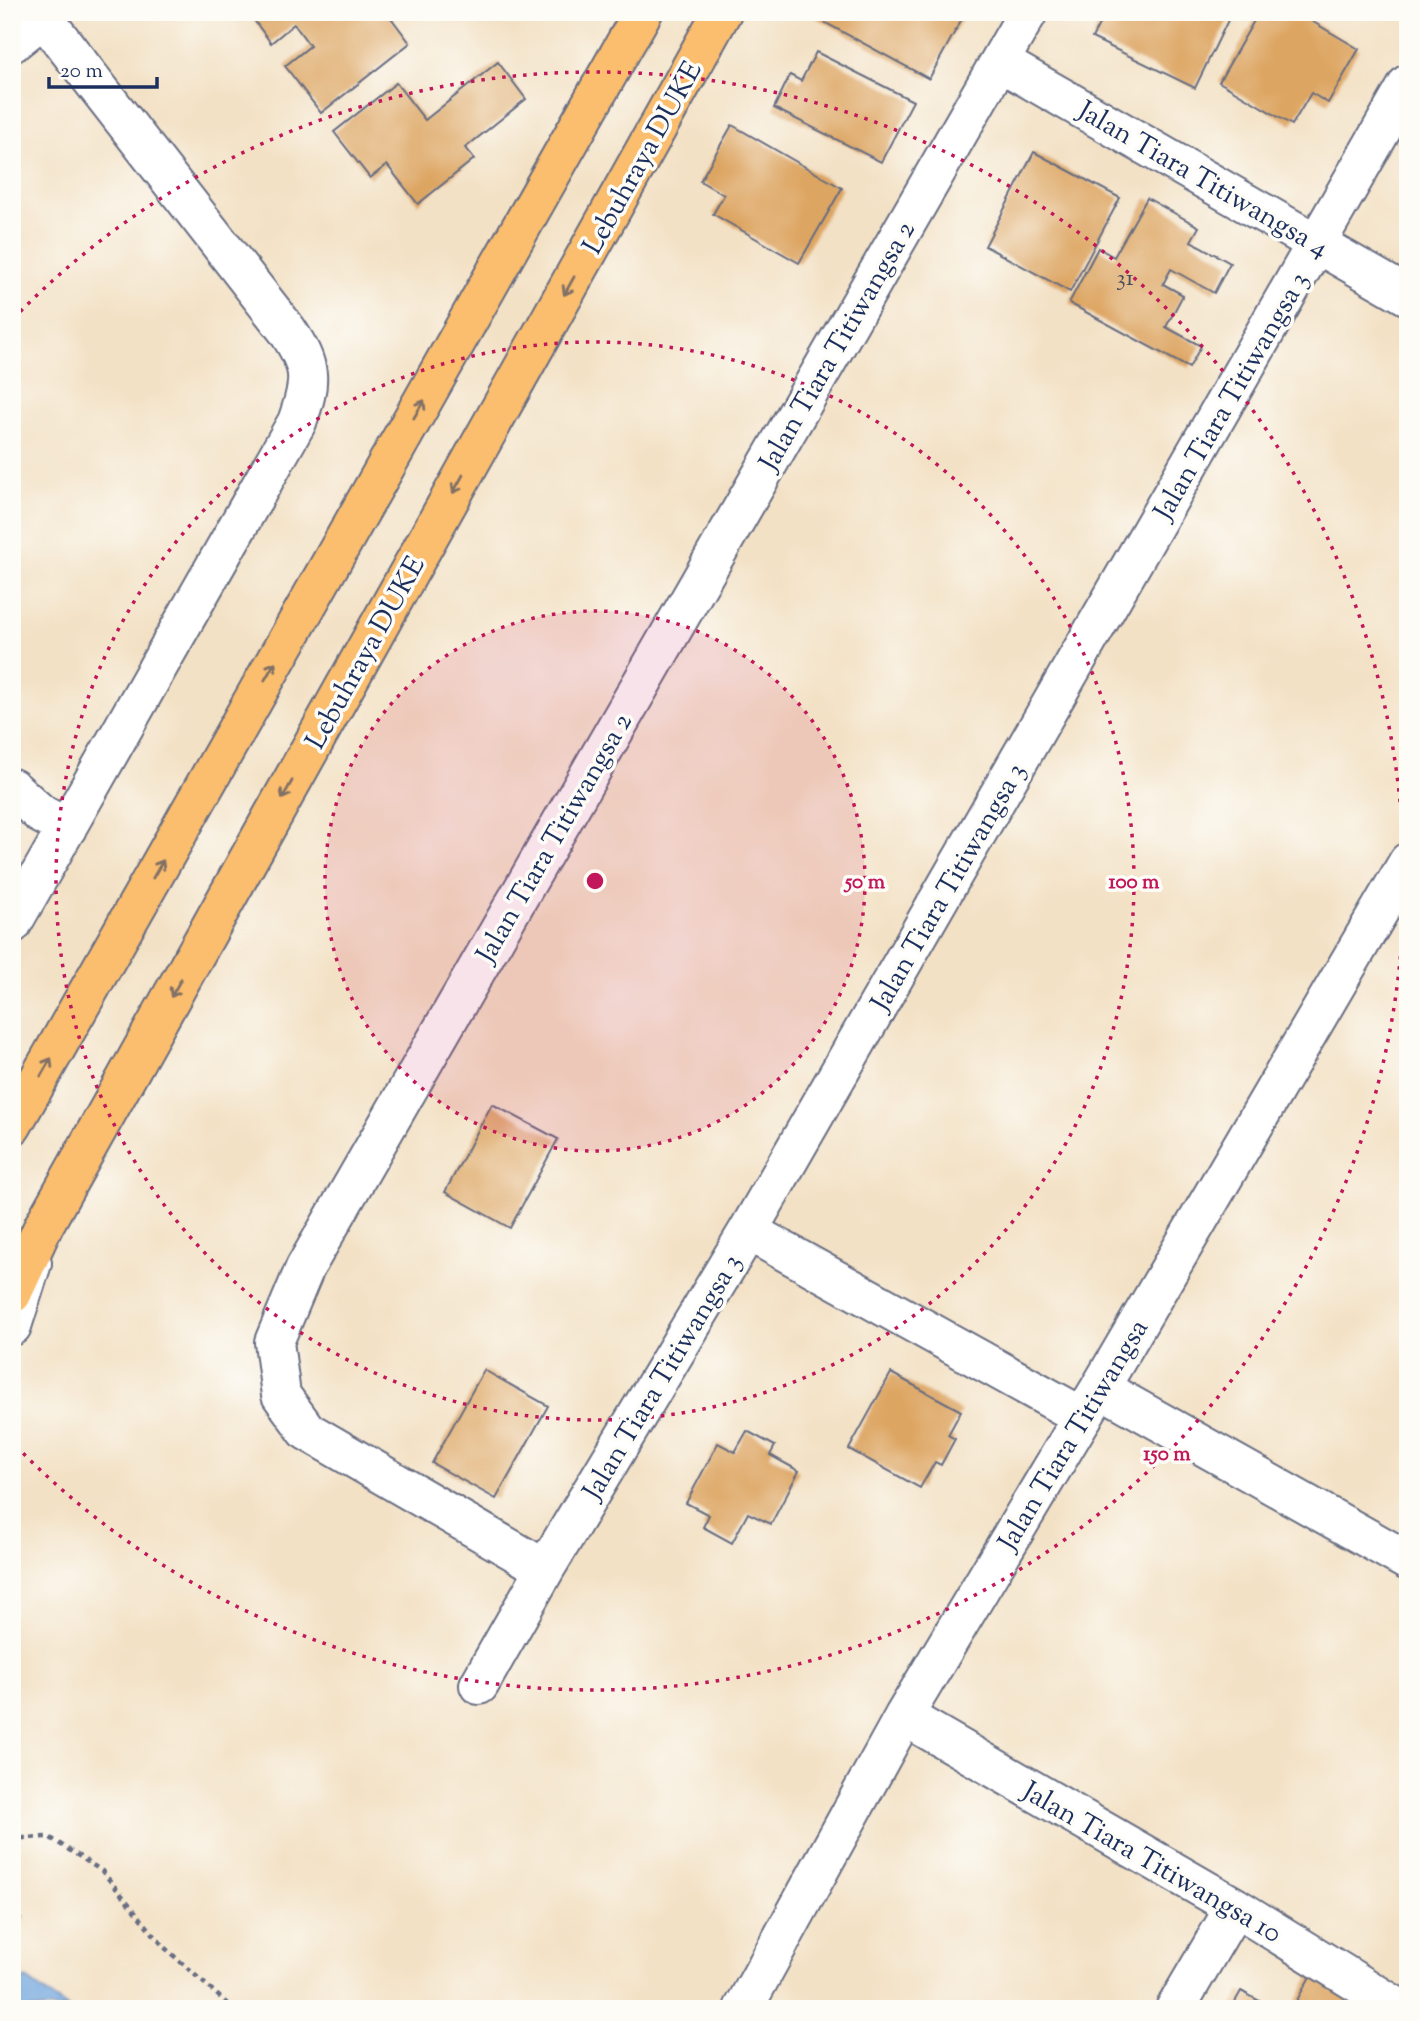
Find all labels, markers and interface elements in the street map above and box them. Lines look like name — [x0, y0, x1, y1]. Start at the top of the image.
scale bar — [49, 46, 158, 90]
street label: Lebuhraya DUKE — [574, 55, 713, 262]
text: 20 m — [60, 57, 103, 87]
street label: Jalan Tiara Titiwangsa 4 — [1068, 91, 1335, 269]
street label: Jalan Tiara Titiwangsa 2 — [750, 214, 927, 481]
house number: 31 — [1116, 262, 1134, 296]
street label: Jalan Tiara Titiwangsa 3 — [1144, 265, 1320, 530]
one-way arrow — [562, 275, 576, 295]
one-way arrow — [412, 400, 426, 420]
one-way arrow — [451, 473, 464, 494]
street label: Lebuhraya DUKE — [297, 550, 436, 757]
one-way arrow — [264, 661, 277, 682]
street label: Jalan Tiara Titiwangsa 2 — [467, 706, 644, 973]
street label: Jalan Tiara Titiwangsa 3 — [861, 756, 1037, 1021]
one-way arrow — [280, 779, 294, 799]
one-way arrow — [152, 859, 165, 880]
text: 50 m — [843, 868, 886, 898]
text: 100 m — [1109, 868, 1160, 898]
centre of rings — [583, 869, 607, 893]
one-way arrow — [169, 977, 182, 998]
one-way arrow — [40, 1057, 53, 1078]
street label: Jalan Tiara Titiwangsa 3 — [573, 1247, 753, 1510]
street label: Jalan Tiara Titiwangsa — [989, 1312, 1160, 1561]
text: 150 m — [1143, 1440, 1191, 1470]
street label: Jalan Tiara Titiwangsa 10 — [1013, 1772, 1289, 1954]

